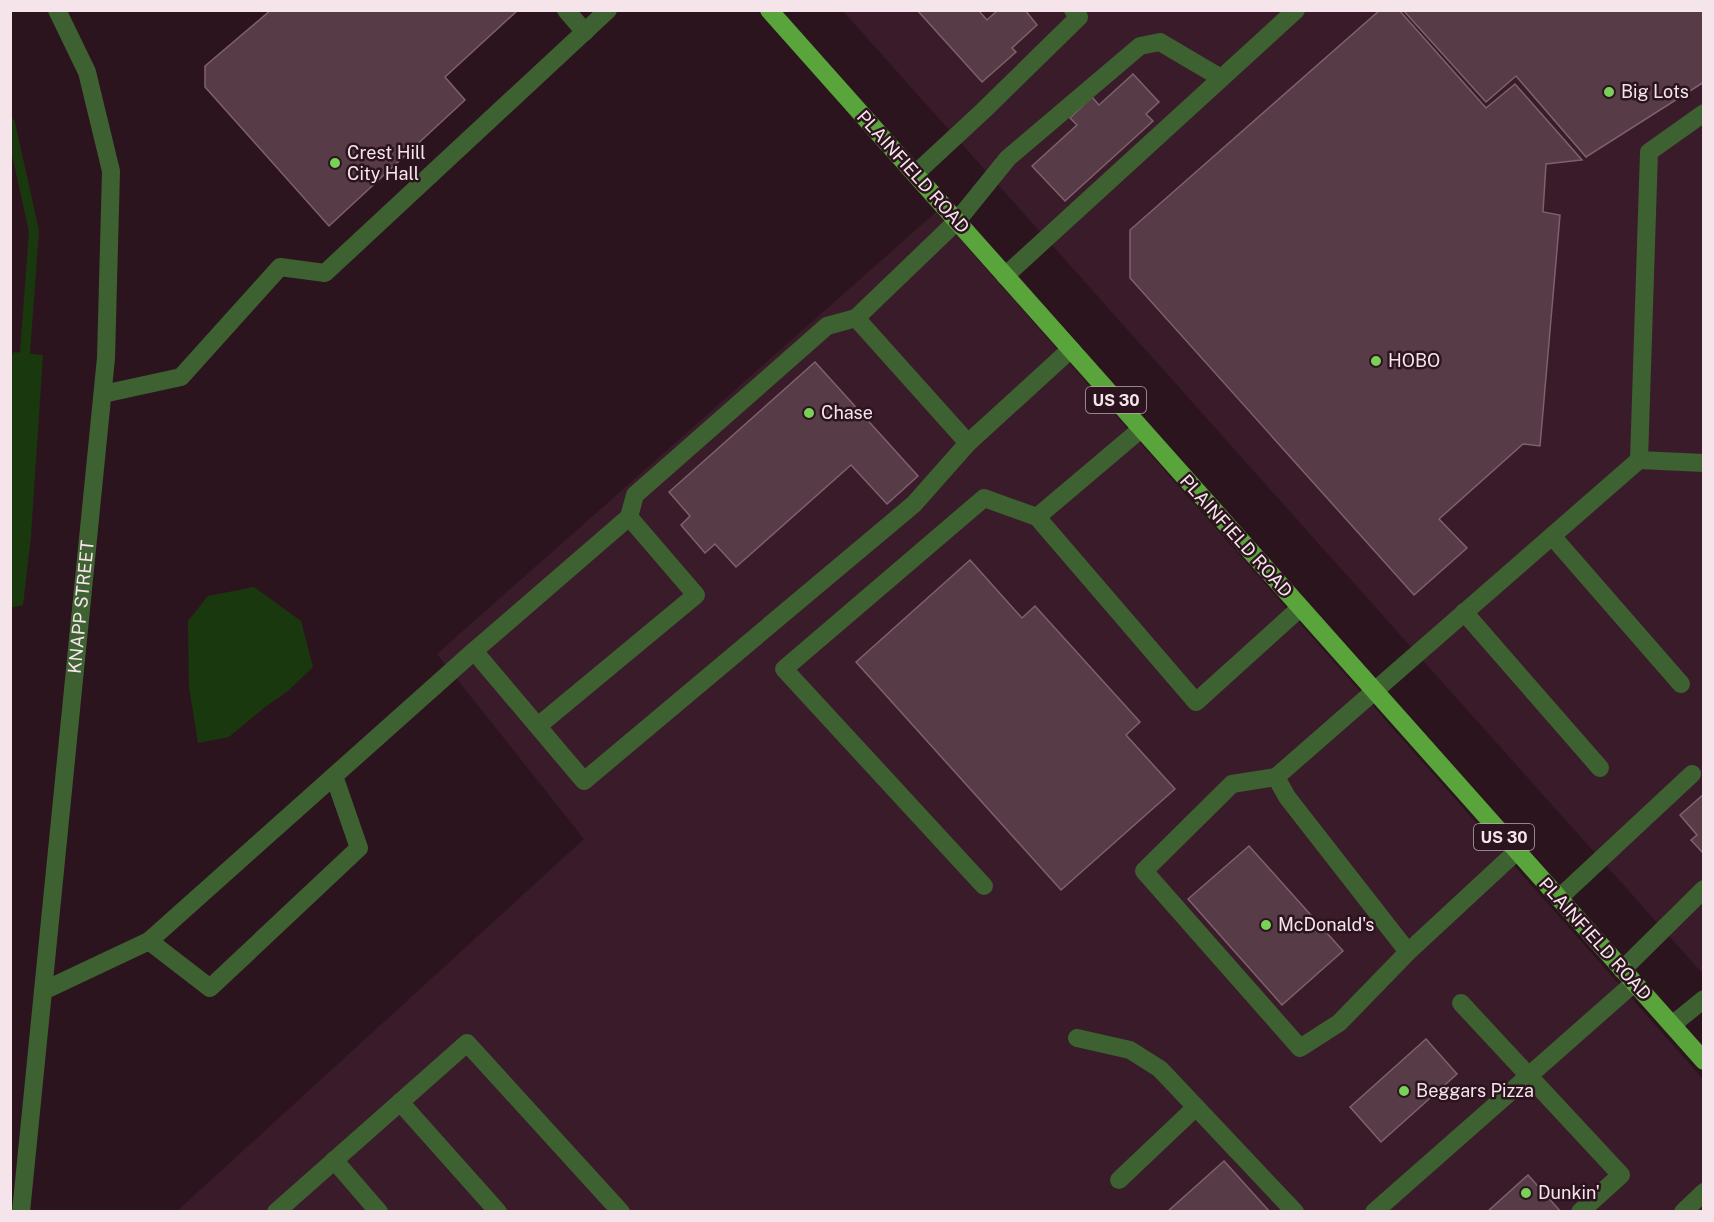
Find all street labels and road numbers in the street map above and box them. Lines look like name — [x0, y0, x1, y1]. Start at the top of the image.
street label: PLAINFIELD ROAD — [853, 106, 974, 237]
road number: US 30 — [1086, 387, 1146, 413]
street label: PLAINFIELD ROAD — [1176, 470, 1297, 601]
street label: KNAPP STREET — [64, 539, 98, 675]
road number: US 30 — [1474, 824, 1534, 850]
street label: PLAINFIELD ROAD — [1535, 873, 1656, 1004]

